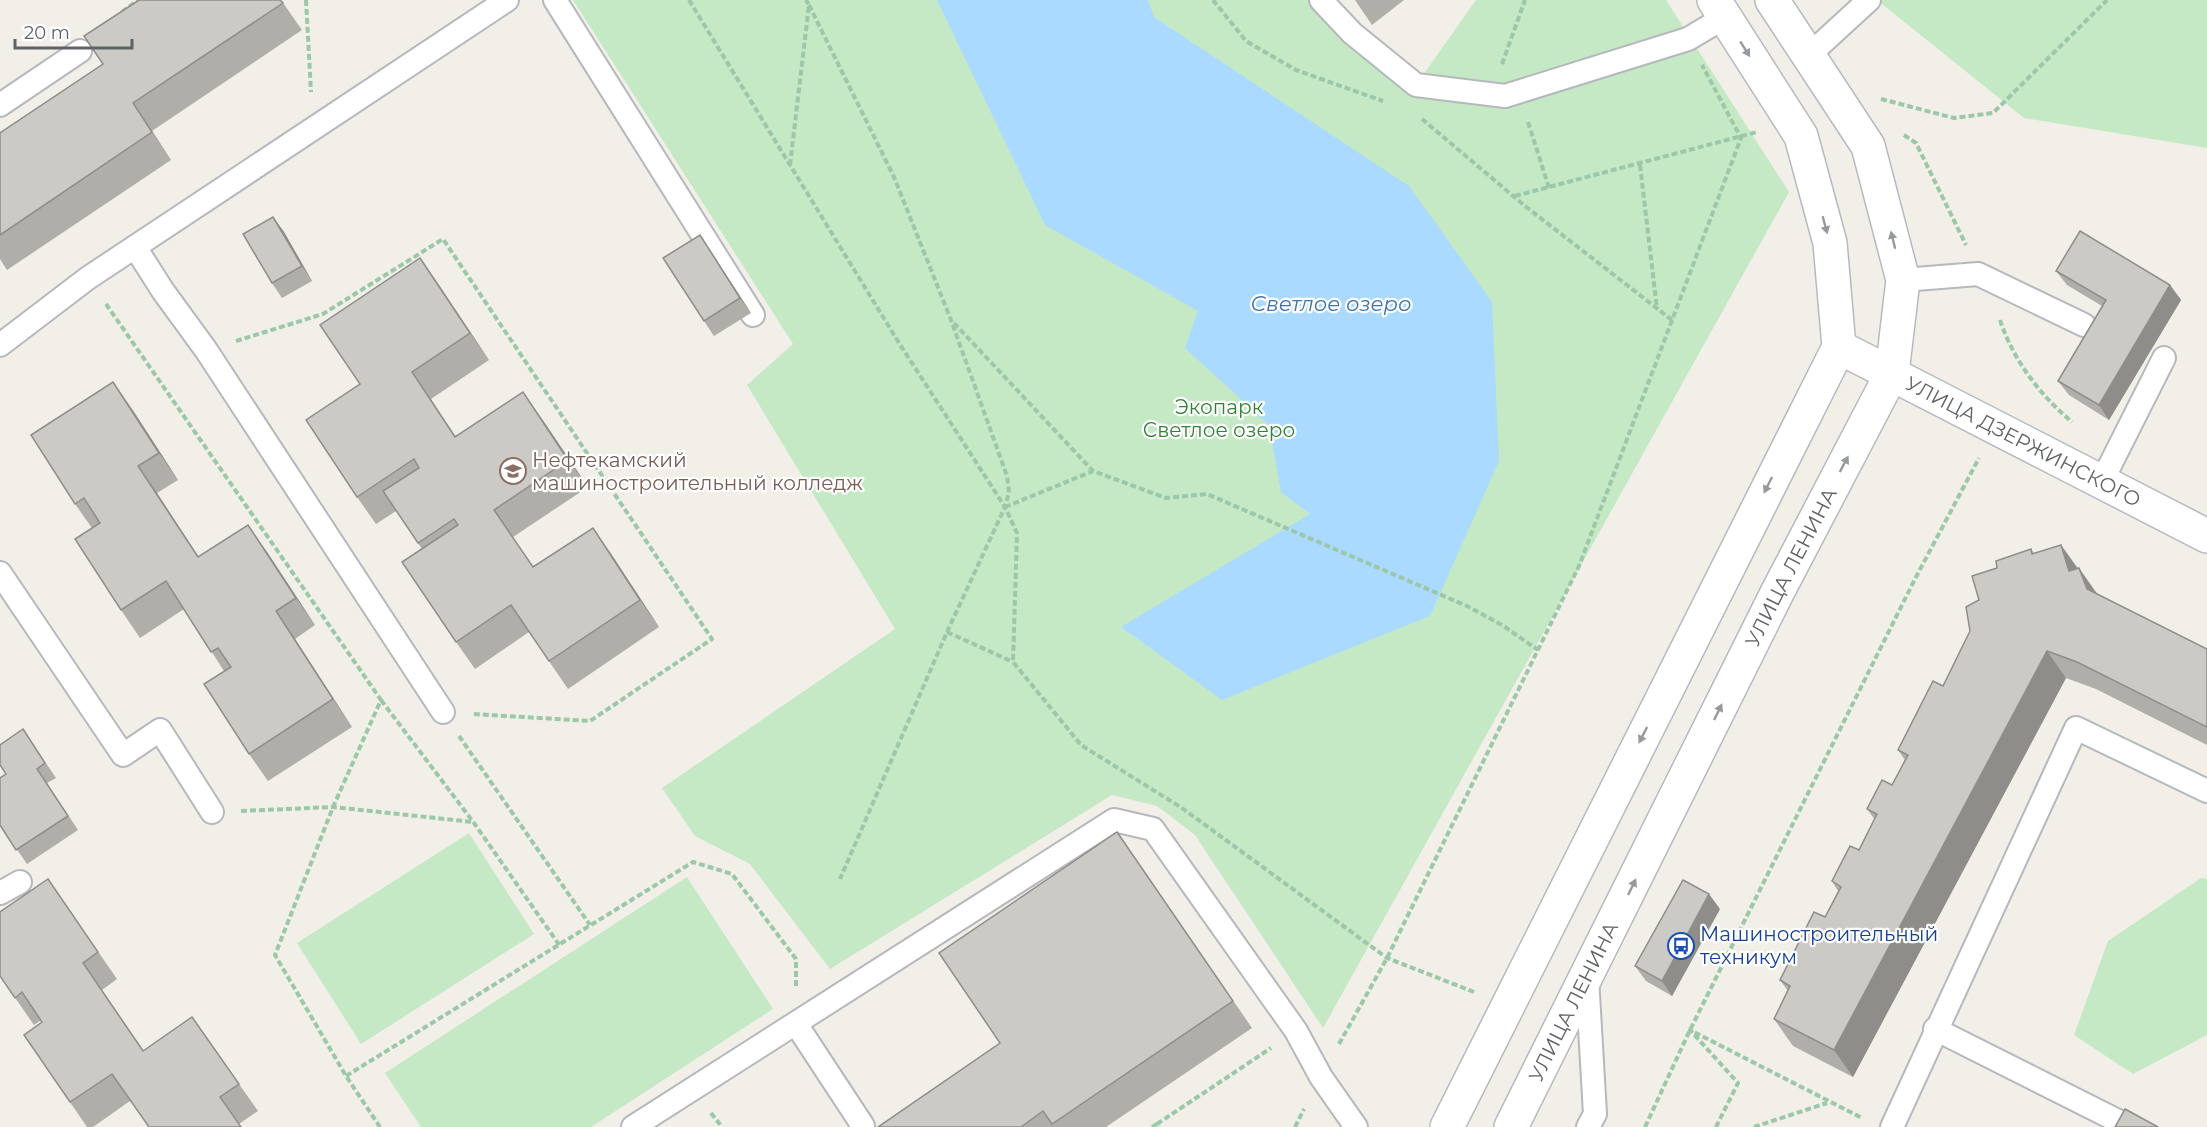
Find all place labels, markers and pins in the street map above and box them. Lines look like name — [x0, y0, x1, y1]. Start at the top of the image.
place label: Нефтекамский машиностроительный колледж — [532, 448, 863, 495]
school or university icon: Нефтекамский машиностроительный колледж — [498, 456, 528, 486]
place label: Машиностроительный техникум — [1700, 922, 1938, 969]
bus stop icon: Машиностроительный техникум — [1666, 931, 1696, 961]

